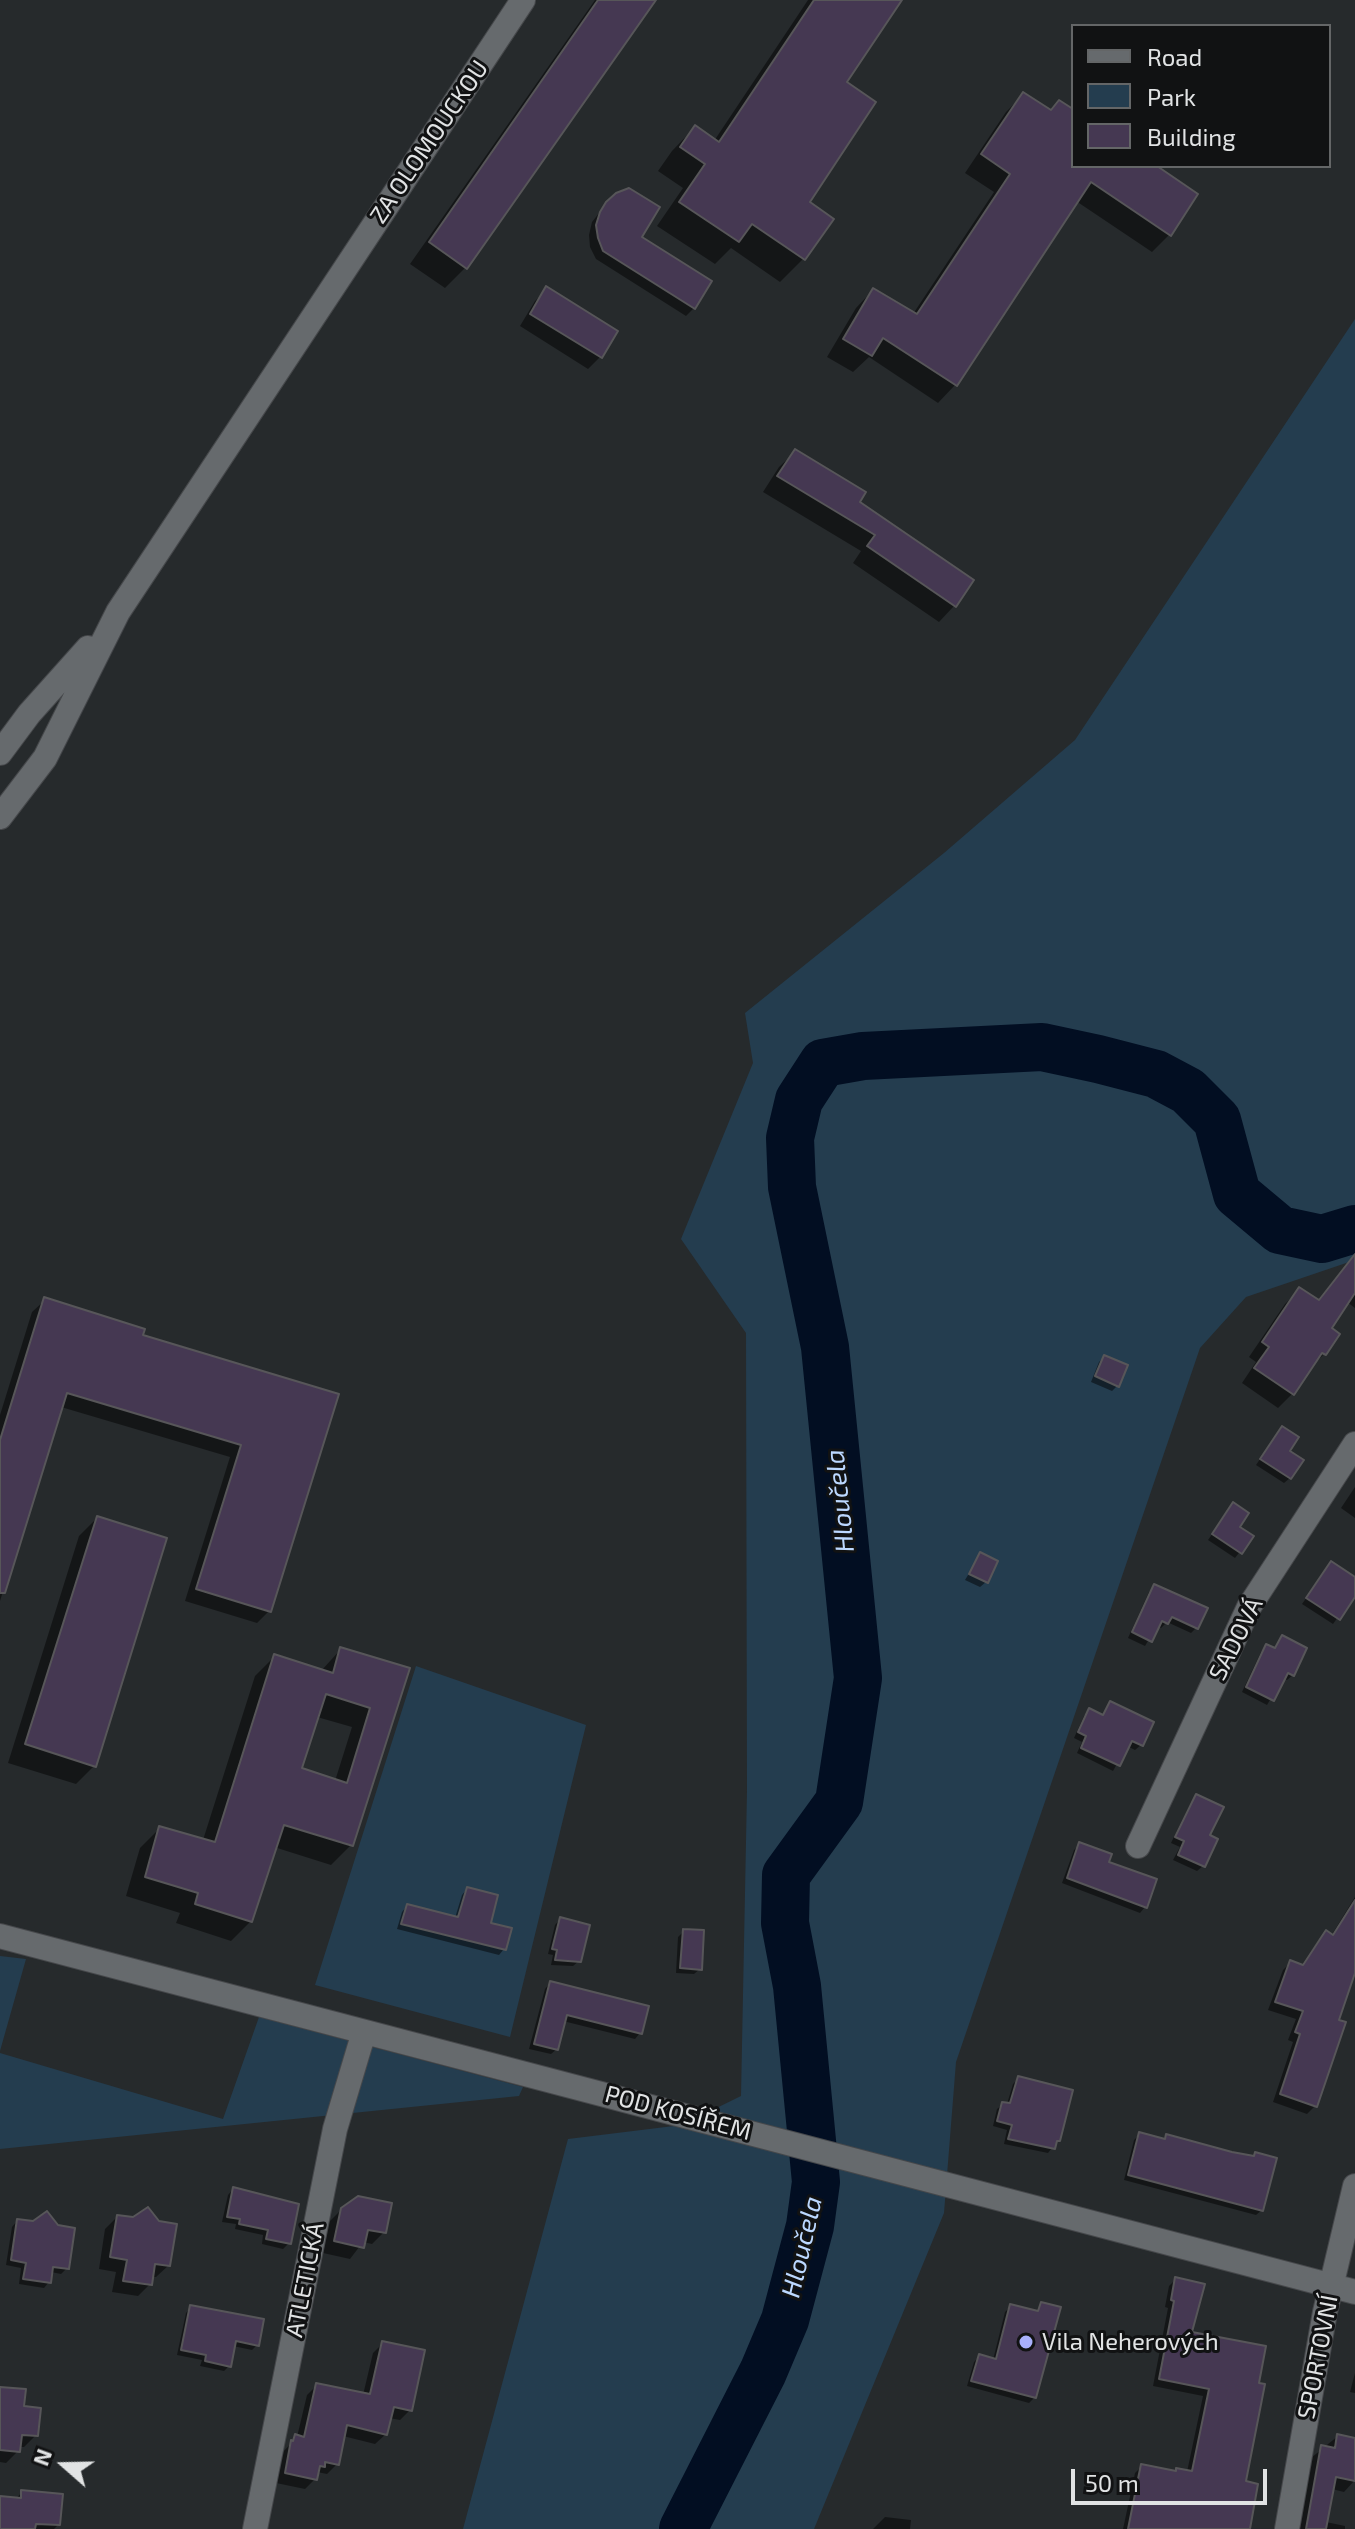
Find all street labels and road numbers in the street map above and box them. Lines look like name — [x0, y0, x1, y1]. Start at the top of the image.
street label: ZA OLOMOUCKOU — [364, 55, 494, 229]
street label: SADOVÁ — [1203, 1593, 1269, 1685]
street label: POD KOSÍŘEM — [602, 2080, 754, 2146]
street label: ATLETICKÁ — [280, 2220, 330, 2340]
street label: SPORTOVNÍ — [1292, 2293, 1344, 2421]

